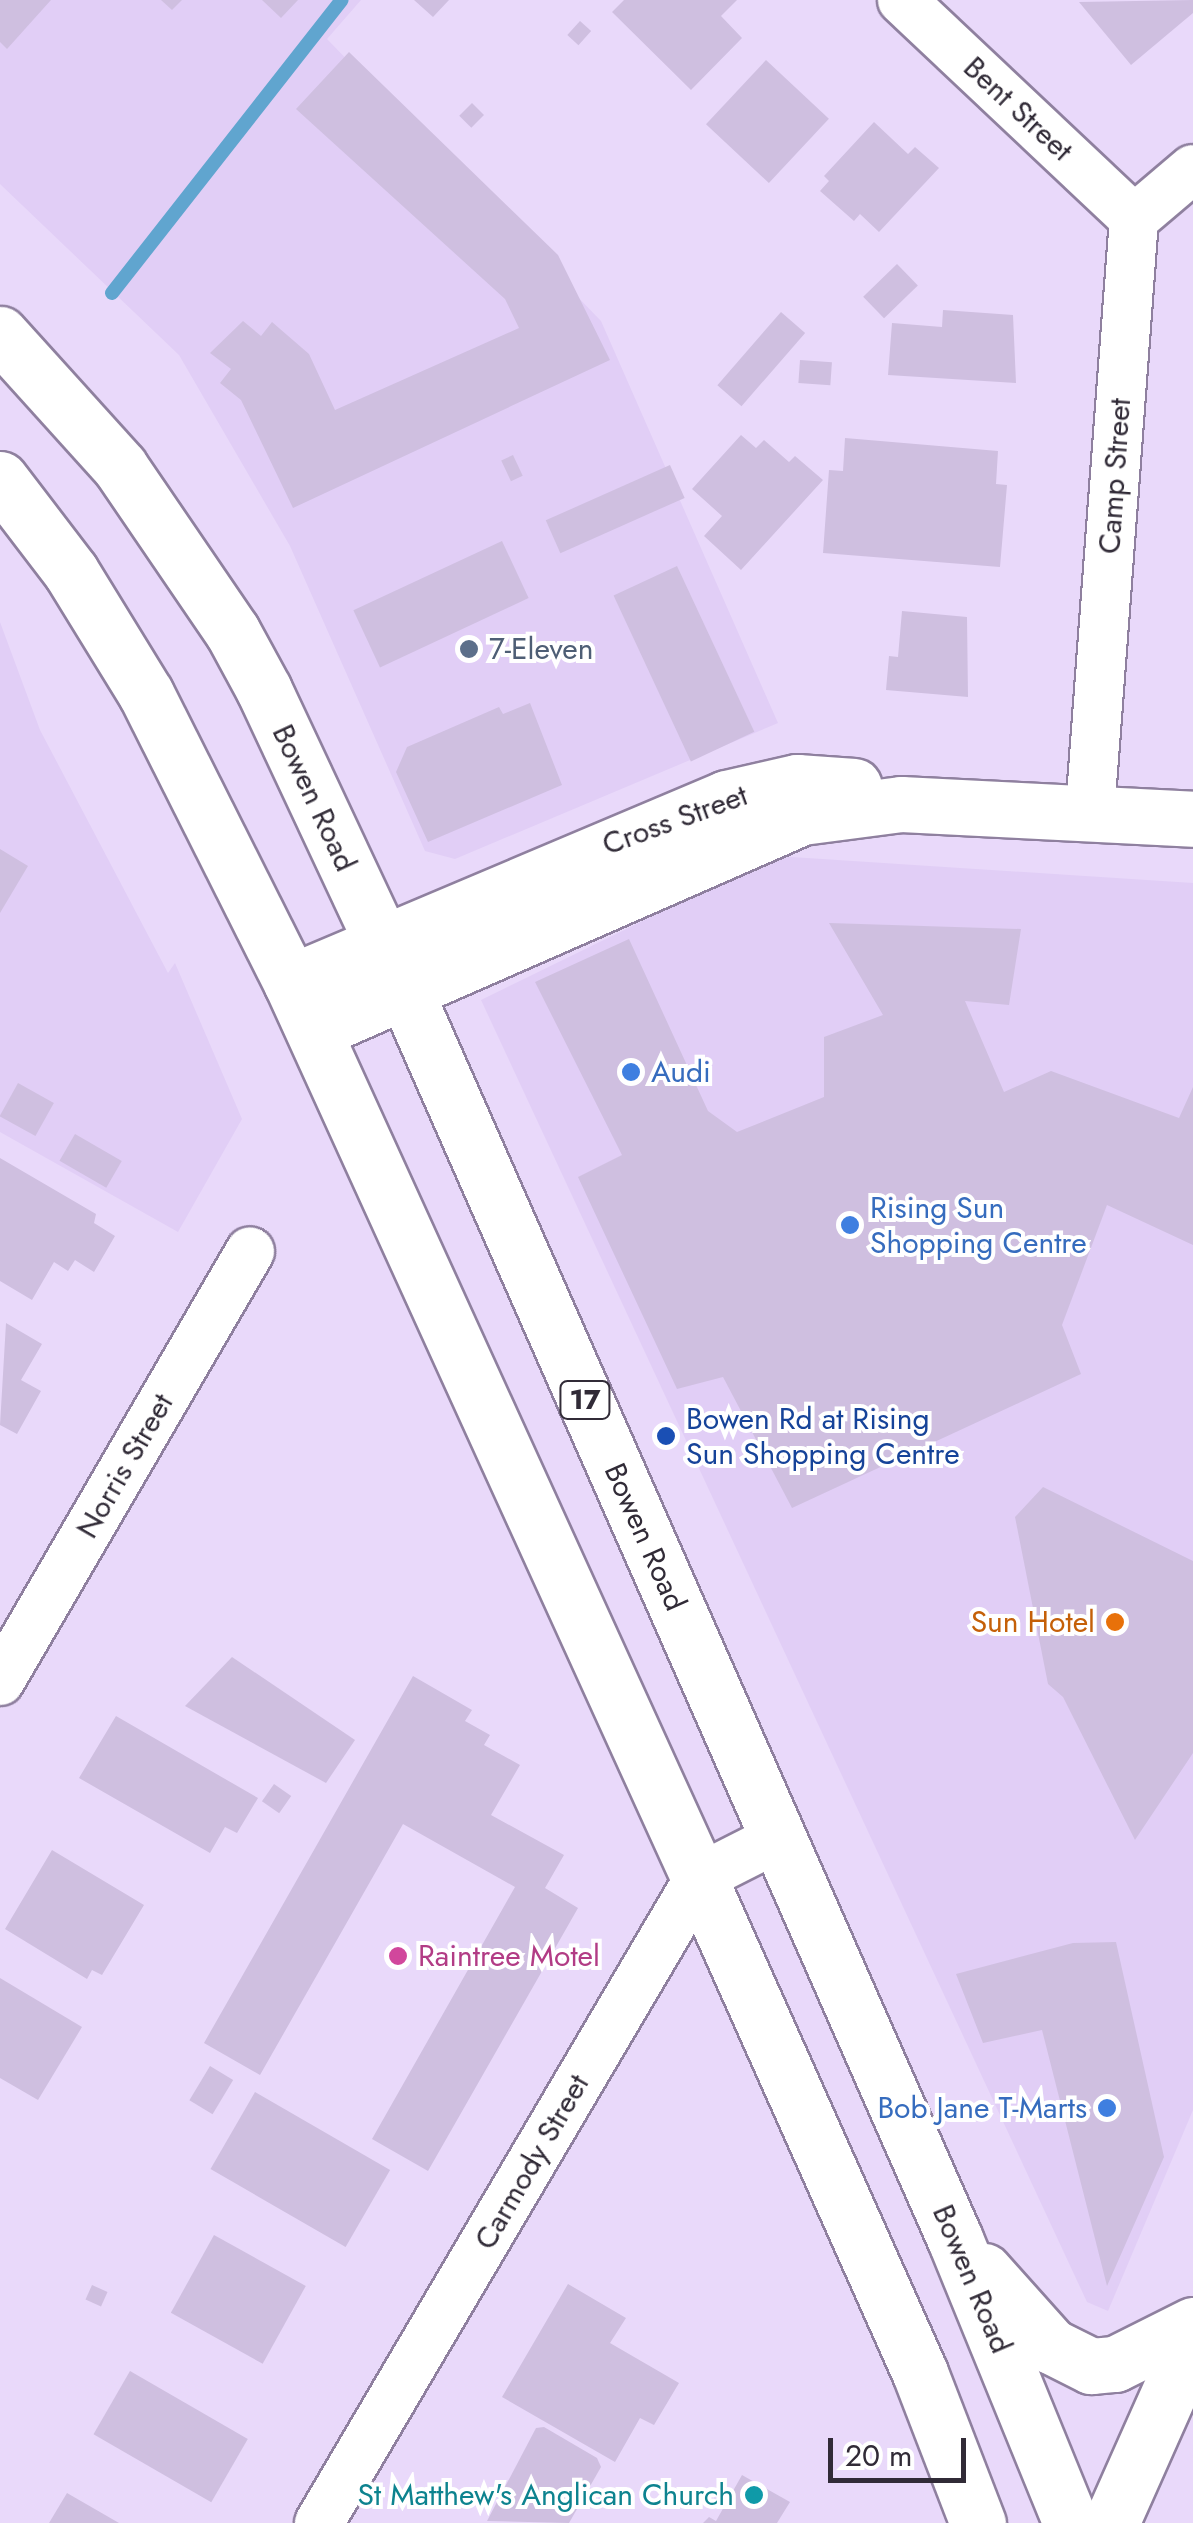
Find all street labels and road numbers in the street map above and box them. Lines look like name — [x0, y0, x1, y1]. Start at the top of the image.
street label: Bent Street — [956, 50, 1080, 168]
street label: Camp Street — [1092, 397, 1138, 555]
street label: Bowen Road — [264, 719, 364, 877]
street label: Cross Street — [598, 777, 752, 863]
road number: 17 — [558, 1377, 612, 1423]
street label: Norris Street — [69, 1387, 181, 1545]
street label: Bowen Road — [597, 1458, 693, 1616]
street label: Carmody Street — [467, 2068, 597, 2256]
street label: Bowen Road — [925, 2199, 1019, 2359]

